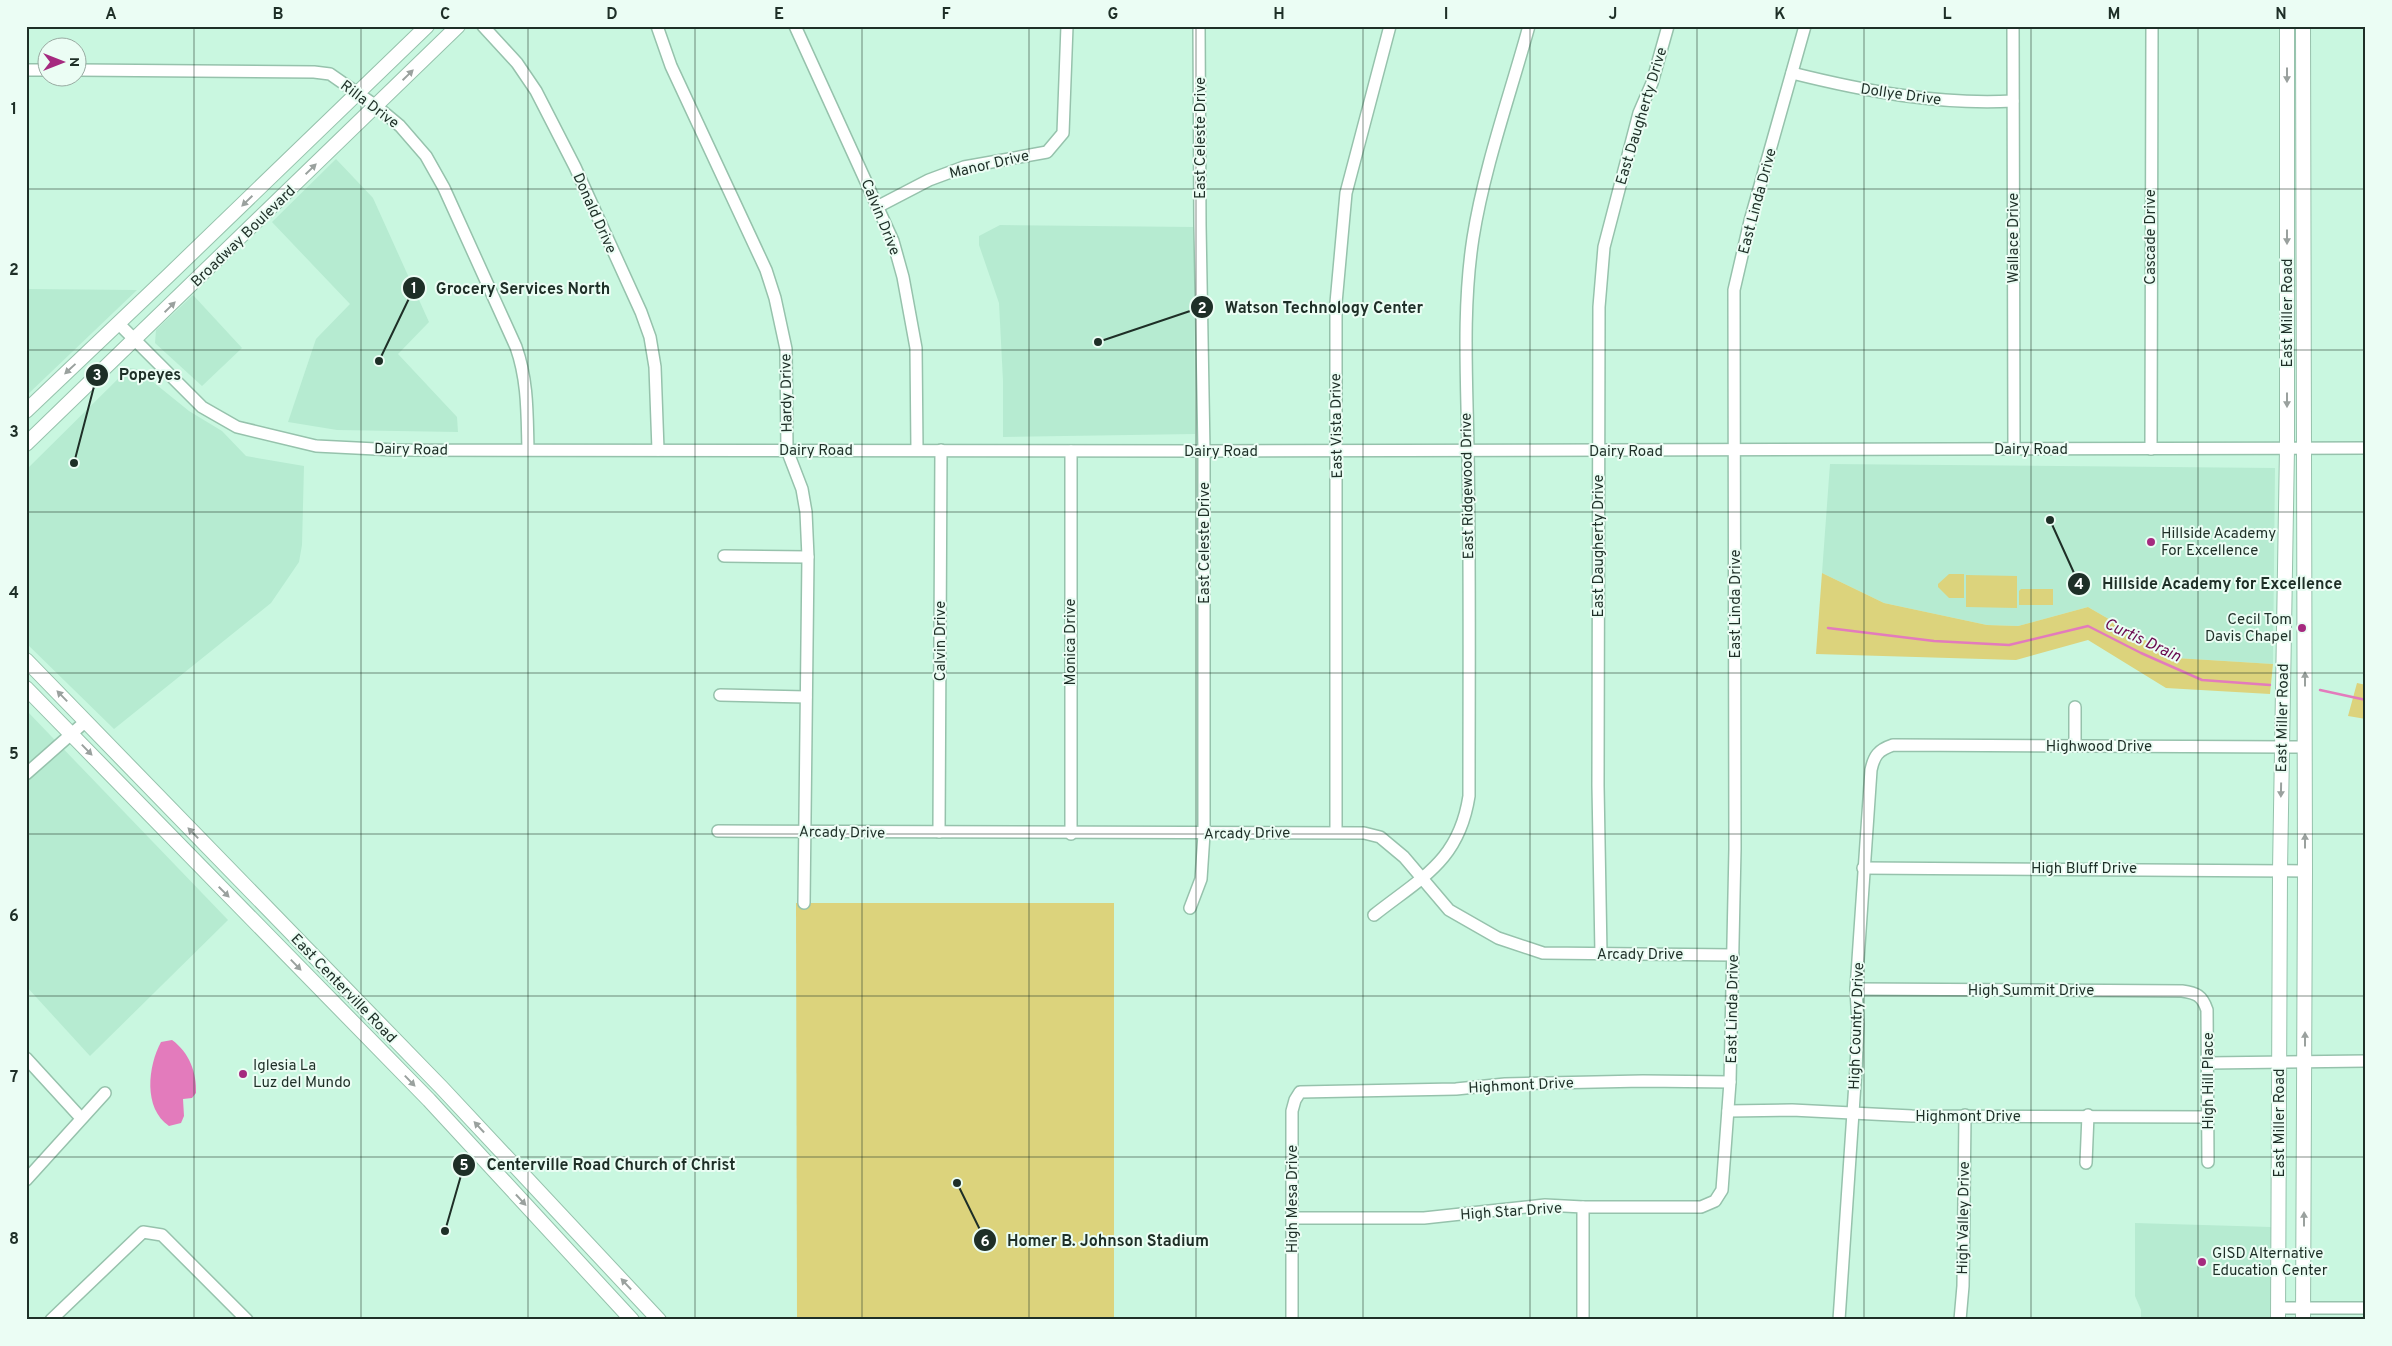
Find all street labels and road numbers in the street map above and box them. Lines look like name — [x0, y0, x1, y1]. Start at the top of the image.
street label: East Daugherty Drive — [1612, 45, 1672, 188]
street label: Rilla Drive — [336, 77, 402, 133]
street label: East Celeste Drive — [1192, 77, 1211, 199]
street label: Dollye Drive — [1859, 80, 1942, 111]
street label: East Linda Drive — [1735, 146, 1782, 257]
street label: Manor Drive — [947, 147, 1031, 184]
street label: Donald Drive — [567, 170, 620, 257]
street label: Calvin Drive — [856, 177, 904, 258]
street label: Broadway Boulevard — [188, 182, 300, 292]
street label: Cascade Drive — [2142, 189, 2161, 285]
street label: Wallace Drive — [2005, 193, 2024, 283]
street label: East Miller Road — [2279, 259, 2298, 367]
street label: Hardy Drive — [777, 353, 798, 433]
street label: East Vista Drive — [1327, 373, 1348, 479]
street label: East Ridgewood Drive — [1458, 412, 1479, 559]
street label: Dairy Road — [374, 440, 448, 461]
street label: Dairy Road — [1994, 441, 2068, 460]
street label: Dairy Road — [779, 442, 853, 461]
street label: Dairy Road — [1184, 443, 1258, 462]
street label: Dairy Road — [1589, 443, 1663, 462]
street label: East Daugherty Drive — [1590, 475, 1609, 617]
street label: East Celeste Drive — [1196, 482, 1215, 604]
street label: East Linda Drive — [1727, 549, 1746, 659]
street label: Monica Drive — [1062, 599, 1081, 685]
street label: Calvin Drive — [932, 601, 951, 681]
street label: East Miller Road — [2273, 663, 2294, 773]
street label: Highwood Drive — [2046, 738, 2152, 757]
street label: Arcady Drive — [799, 823, 885, 844]
street label: Arcady Drive — [1204, 824, 1290, 845]
street label: High Bluff Drive — [2031, 860, 2137, 879]
street label: East Centerville Road — [286, 930, 400, 1048]
street label: Arcady Drive — [1597, 946, 1683, 965]
street label: East Linda Drive — [1723, 954, 1744, 1064]
street label: High Country Drive — [1846, 962, 1869, 1090]
street label: High Summit Drive — [1968, 982, 2094, 1001]
street label: High Hill Place — [2200, 1032, 2219, 1130]
street label: East Miller Road — [2271, 1069, 2290, 1177]
street label: Highmont Drive — [1468, 1074, 1574, 1099]
street label: Highmont Drive — [1915, 1108, 2021, 1127]
street label: High Mesa Drive — [1284, 1145, 1303, 1253]
street label: High Valley Drive — [1954, 1161, 1975, 1275]
street label: High Star Drive — [1460, 1199, 1563, 1226]

